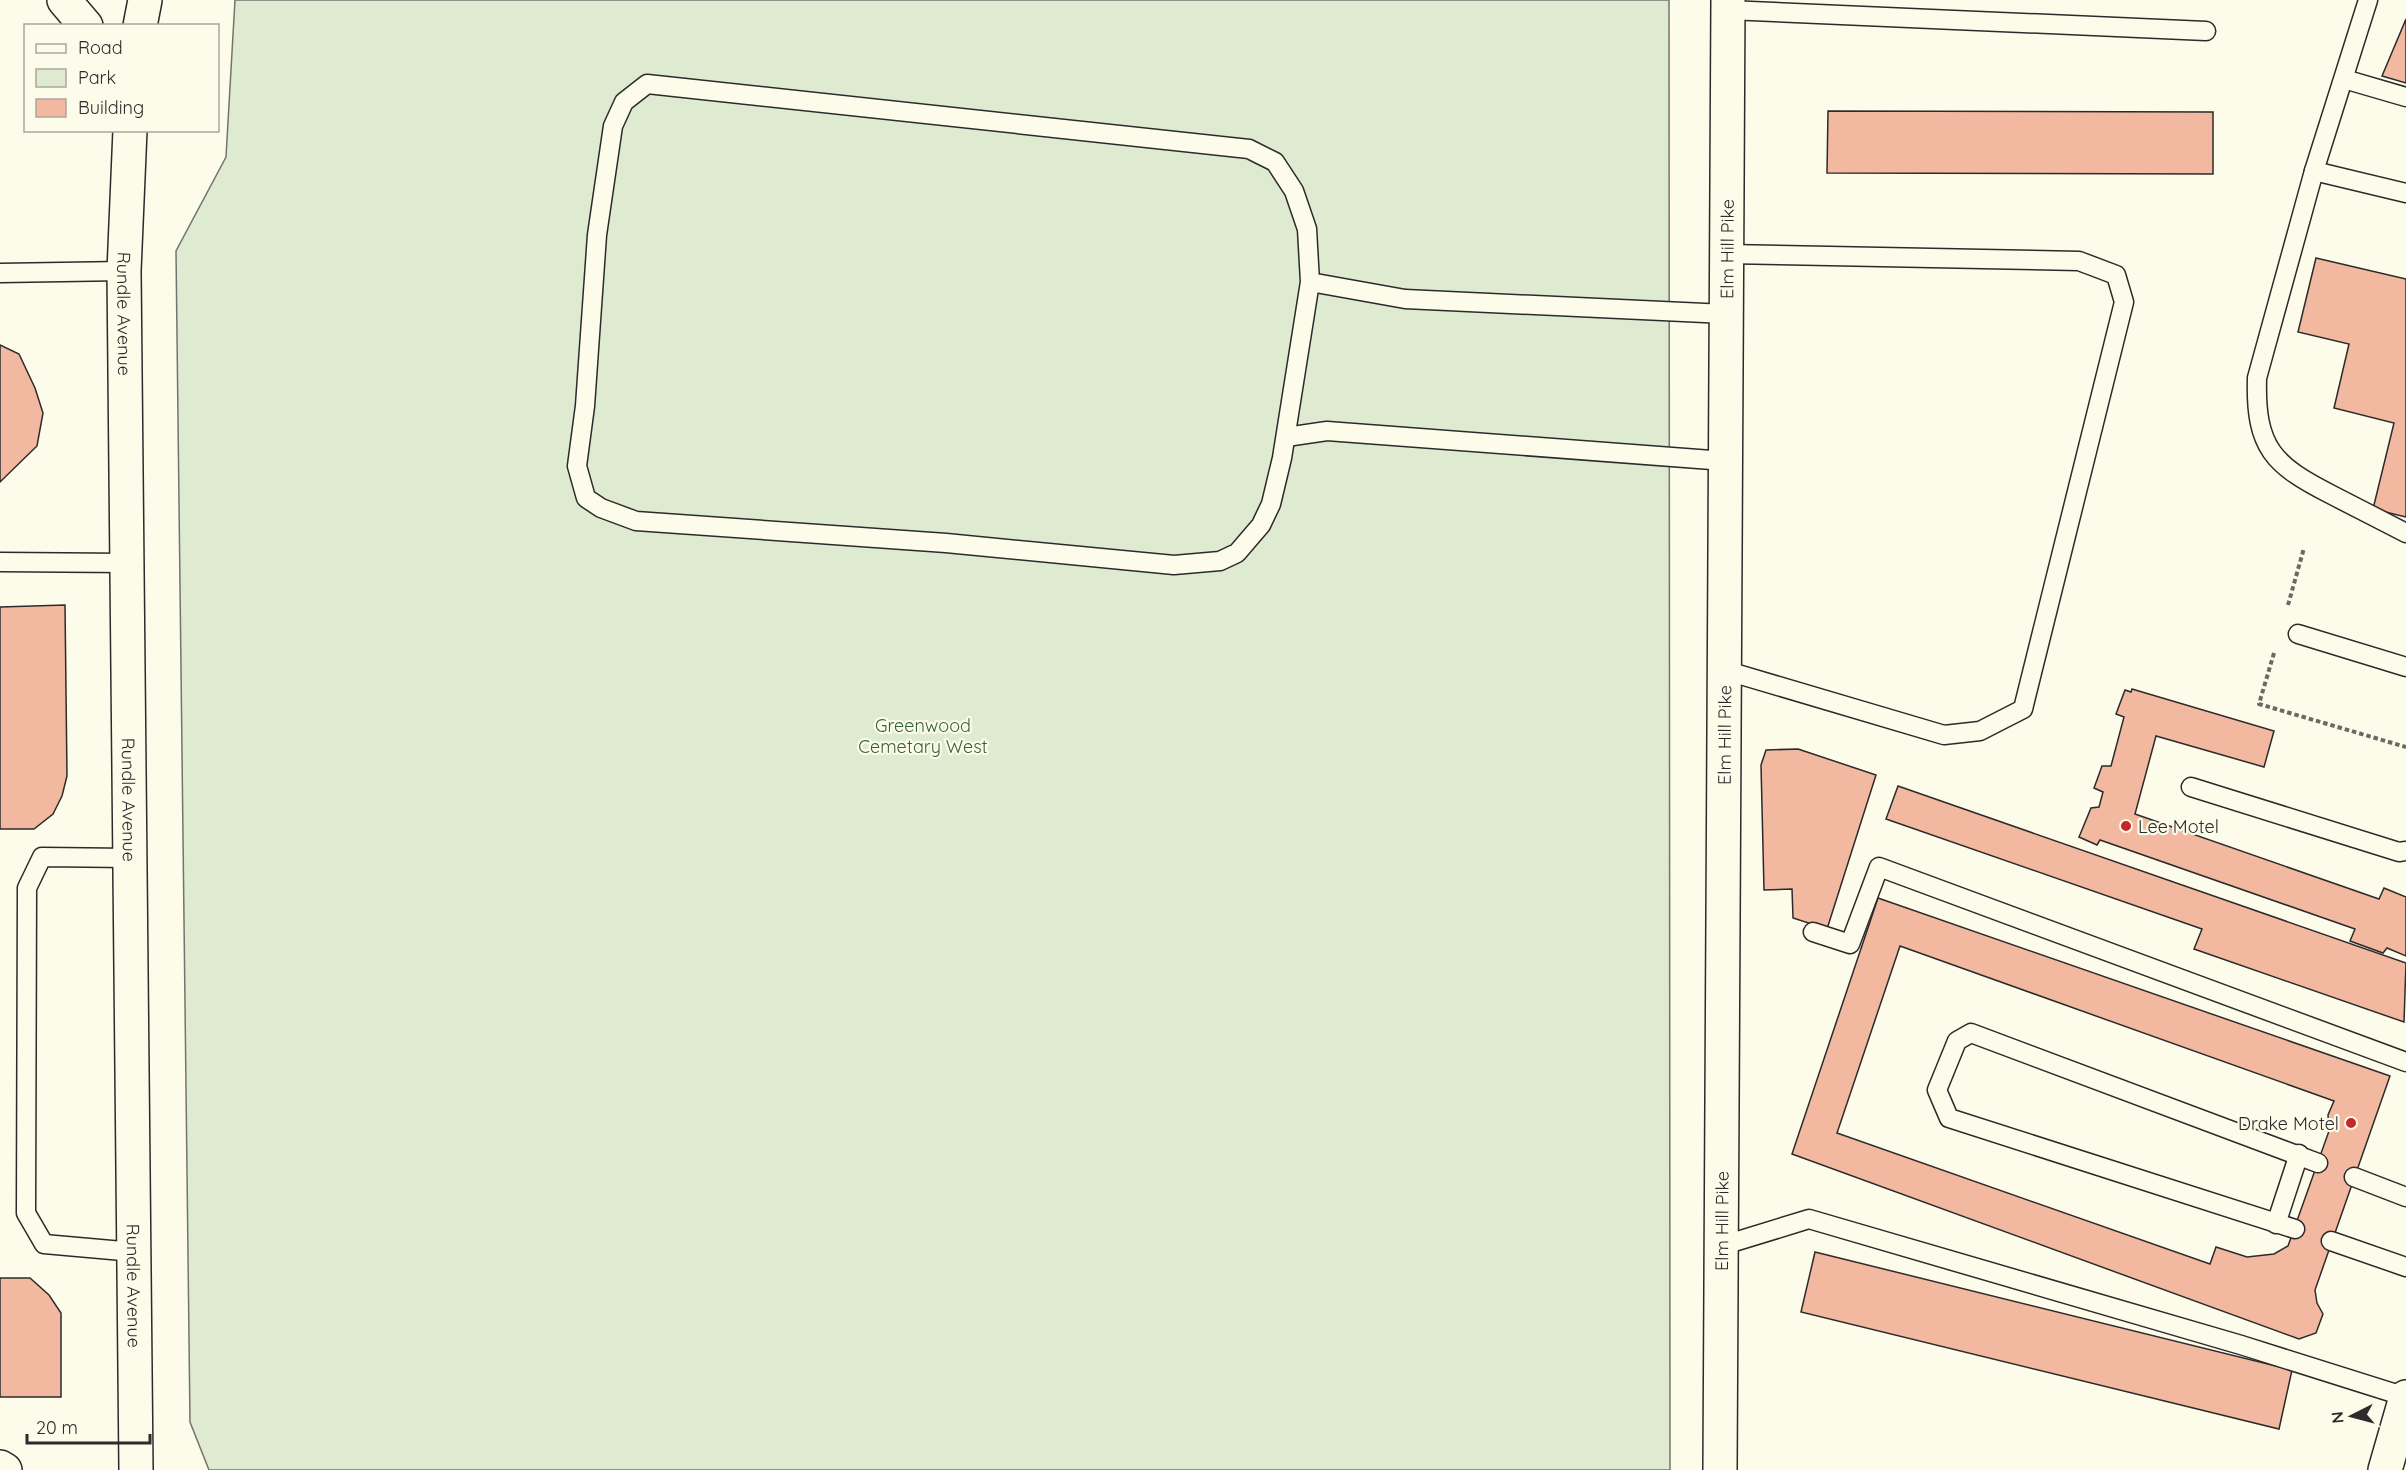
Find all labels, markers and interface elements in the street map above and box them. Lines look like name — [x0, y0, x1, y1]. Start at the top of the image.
legend — [24, 24, 219, 132]
text: Road — [78, 36, 123, 59]
text: Park — [78, 66, 116, 89]
text: Building — [78, 96, 144, 119]
street label: Elm Hill Pike — [1715, 199, 1738, 299]
street label: Rundle Avenue — [112, 251, 137, 376]
street label: Elm Hill Pike — [1712, 685, 1736, 785]
park label: Greenwood Cemetary West — [858, 714, 988, 758]
street label: Rundle Avenue — [117, 738, 141, 862]
place label: Lee Motel — [2138, 815, 2219, 838]
marker: Lee Motel — [2119, 819, 2133, 833]
place label: Drake Motel — [2238, 1112, 2339, 1135]
marker: Drake Motel — [2344, 1116, 2358, 1130]
street label: Elm Hill Pike — [1710, 1171, 1733, 1271]
street label: Rundle Avenue — [122, 1224, 146, 1348]
north arrow — [2322, 1386, 2382, 1446]
scale bar — [27, 1407, 150, 1445]
text: N — [2327, 1411, 2348, 1424]
text: 20 m — [36, 1416, 78, 1439]

